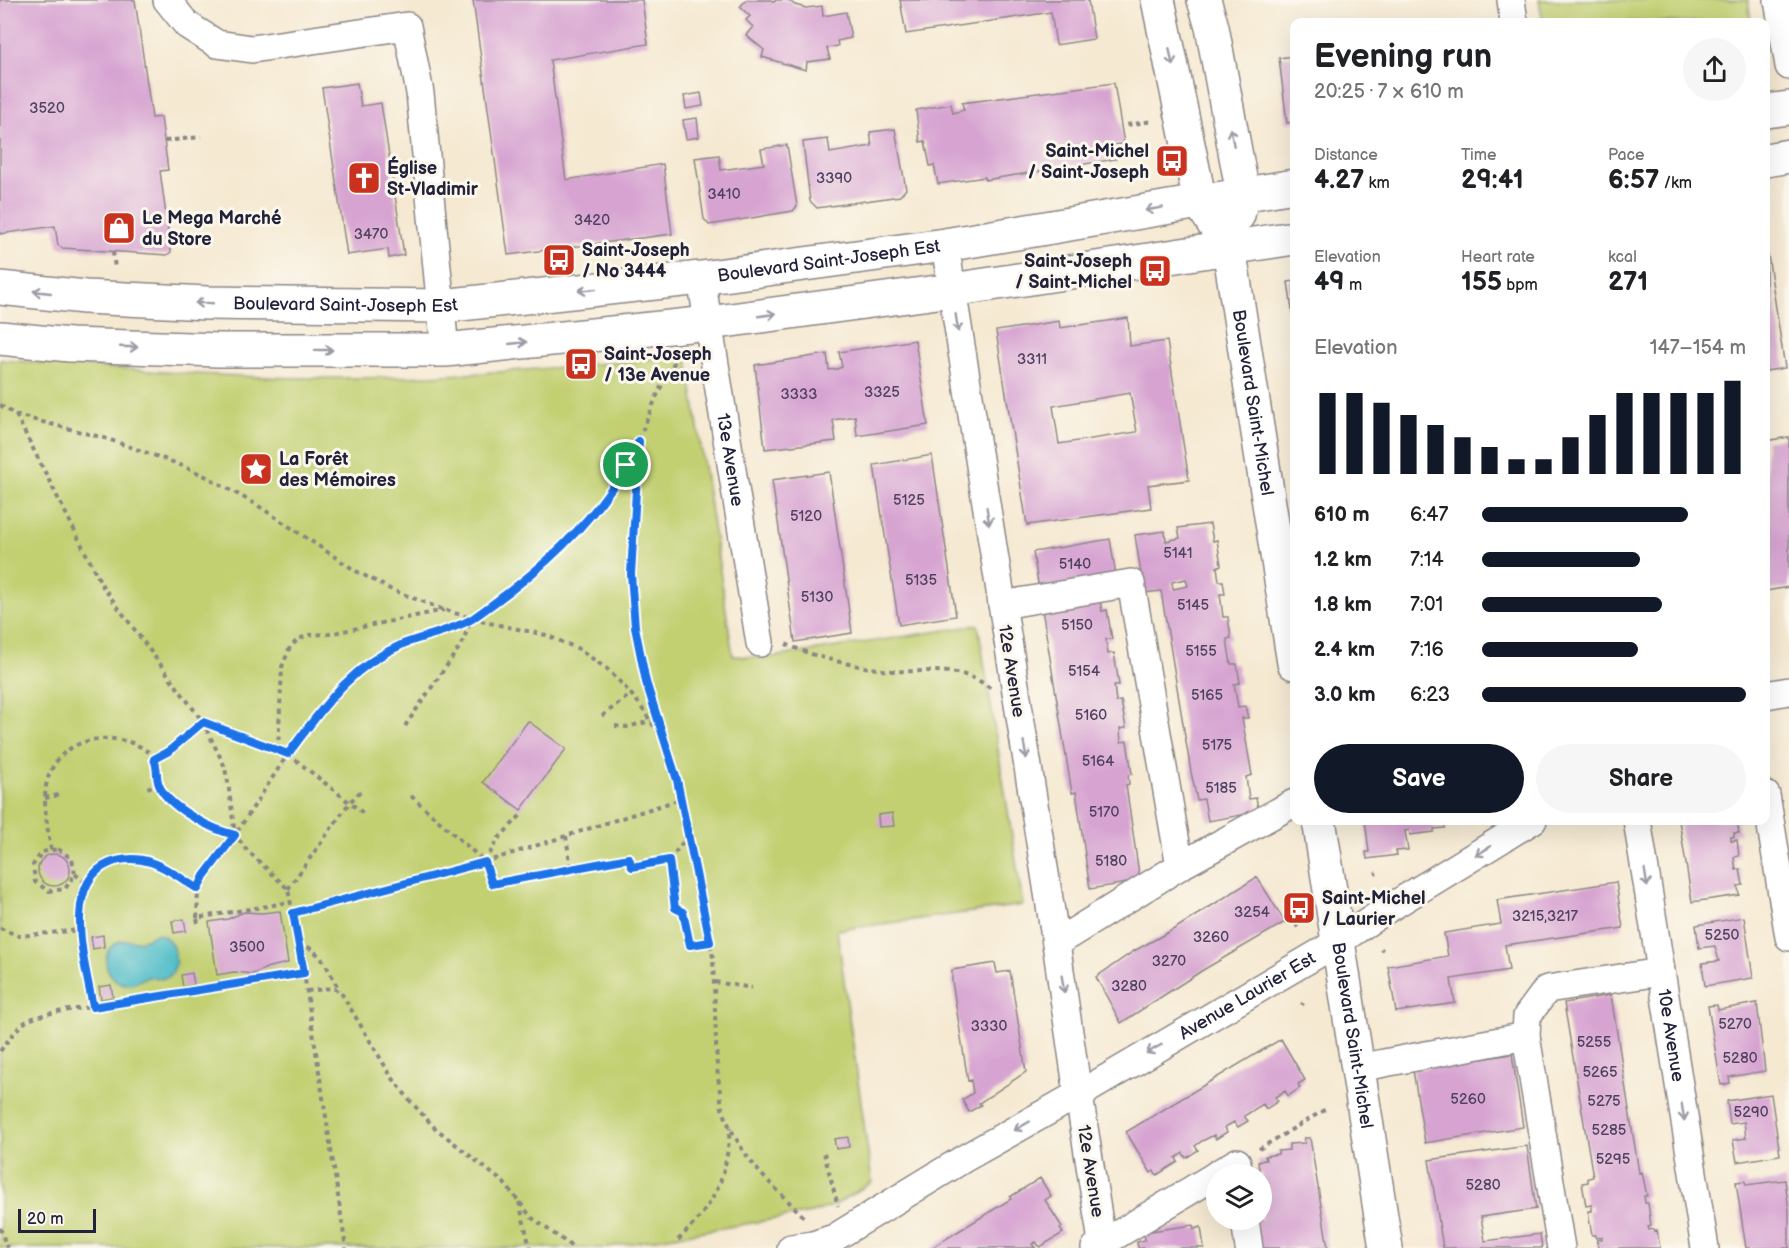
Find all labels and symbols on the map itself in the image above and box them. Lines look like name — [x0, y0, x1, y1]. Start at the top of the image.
one-way arrow — [1166, 47, 1177, 66]
house number: 3520 — [29, 99, 65, 118]
one-way arrow — [1227, 128, 1238, 147]
place label: Saint-Michel / Saint-Joseph — [1028, 141, 1149, 183]
bus stop icon: Saint-Michel / Saint-Joseph — [1154, 143, 1190, 179]
place label: Église St-Vladimir — [387, 156, 479, 200]
church icon: Église St-Vladimir — [346, 160, 382, 196]
house number: 3390 — [816, 169, 852, 188]
house number: 3410 — [707, 185, 741, 204]
one-way arrow — [1145, 204, 1164, 215]
place label: Le Mega Marché du Store — [142, 208, 282, 250]
shop icon: Le Mega Marché du Store — [101, 210, 137, 246]
house number: 3420 — [574, 211, 610, 230]
house number: 3470 — [354, 225, 388, 244]
street label: Boulevard Saint-Joseph Est — [716, 236, 942, 287]
place label: Saint-Joseph / No 3444 — [582, 240, 690, 282]
bus stop icon: Saint-Joseph / No 3444 — [541, 242, 577, 278]
place label: Saint-Joseph / Saint-Michel — [1015, 251, 1132, 293]
bus stop icon: Saint-Joseph / Saint-Michel — [1137, 253, 1173, 289]
one-way arrow — [577, 285, 597, 296]
one-way arrow — [33, 286, 53, 297]
street label: Boulevard Saint-Joseph Est — [233, 293, 459, 317]
one-way arrow — [194, 297, 214, 308]
street label: Boulevard Saint-Michel — [1228, 308, 1278, 497]
one-way arrow — [756, 309, 776, 320]
one-way arrow — [952, 313, 963, 332]
one-way arrow — [508, 337, 528, 348]
one-way arrow — [118, 341, 138, 353]
one-way arrow — [313, 344, 333, 356]
place label: Saint-Joseph / 13e Avenue — [604, 344, 712, 386]
bus stop icon: Saint-Joseph / 13e Avenue — [563, 346, 599, 382]
house number: 3311 — [1017, 350, 1047, 369]
house number: 3325 — [864, 383, 900, 402]
house number: 3333 — [781, 385, 817, 404]
street label: 13e Avenue — [712, 412, 748, 508]
pin — [600, 439, 651, 490]
place label: La Forêt des Mémoires — [279, 449, 396, 491]
place icon: La Forêt des Mémoires — [238, 451, 274, 487]
house number: 5125 — [893, 491, 925, 510]
one-way arrow — [982, 505, 993, 525]
house number: 5120 — [790, 507, 822, 526]
house number: 5141 — [1163, 544, 1193, 563]
house number: 5140 — [1059, 555, 1091, 574]
house number: 5135 — [905, 571, 937, 590]
house number: 5130 — [801, 588, 833, 607]
house number: 5145 — [1177, 596, 1209, 615]
house number: 5150 — [1061, 616, 1093, 635]
street label: 12e Avenue — [994, 623, 1029, 719]
house number: 5155 — [1185, 642, 1217, 661]
house number: 5154 — [1068, 662, 1100, 681]
house number: 5165 — [1191, 686, 1223, 705]
house number: 5160 — [1075, 706, 1107, 725]
house number: 5175 — [1202, 736, 1232, 755]
one-way arrow — [1020, 739, 1031, 759]
house number: 5164 — [1082, 752, 1114, 771]
house number: 5185 — [1205, 779, 1237, 798]
house number: 5170 — [1089, 803, 1119, 822]
one-way arrow — [1475, 846, 1492, 858]
house number: 5180 — [1095, 852, 1127, 871]
one-way arrow — [1641, 868, 1652, 888]
place label: Saint-Michel / Laurier — [1322, 888, 1426, 930]
bus stop icon: Saint-Michel / Laurier — [1281, 890, 1317, 926]
house number: 3254 — [1234, 903, 1270, 922]
house number: 3215,3217 — [1512, 907, 1579, 926]
house number: 5250 — [1705, 926, 1740, 945]
house number: 3260 — [1193, 928, 1229, 947]
house number: 3500 — [229, 938, 265, 957]
street label: Boulevard Saint-Michel — [1327, 941, 1377, 1130]
street label: Avenue Laurier Est — [1175, 947, 1320, 1044]
house number: 3270 — [1152, 952, 1186, 971]
one-way arrow — [1057, 973, 1068, 993]
house number: 3280 — [1111, 977, 1147, 996]
street label: 10e Avenue — [1653, 988, 1688, 1084]
house number: 5270 — [1718, 1015, 1752, 1034]
house number: 3330 — [971, 1017, 1007, 1036]
house number: 5255 — [1577, 1033, 1611, 1052]
one-way arrow — [1146, 1044, 1163, 1056]
house number: 5280 — [1722, 1049, 1758, 1068]
house number: 5265 — [1582, 1063, 1618, 1082]
house number: 5260 — [1450, 1090, 1486, 1109]
house number: 5275 — [1587, 1092, 1621, 1111]
one-way arrow — [1678, 1102, 1689, 1122]
house number: 5290 — [1734, 1103, 1769, 1122]
one-way arrow — [1014, 1120, 1031, 1132]
house number: 5285 — [1592, 1121, 1626, 1140]
street label: 12e Avenue — [1073, 1123, 1108, 1219]
house number: 5295 — [1596, 1150, 1630, 1169]
house number: 5280 — [1465, 1176, 1501, 1195]
scale bar — [18, 1206, 96, 1234]

